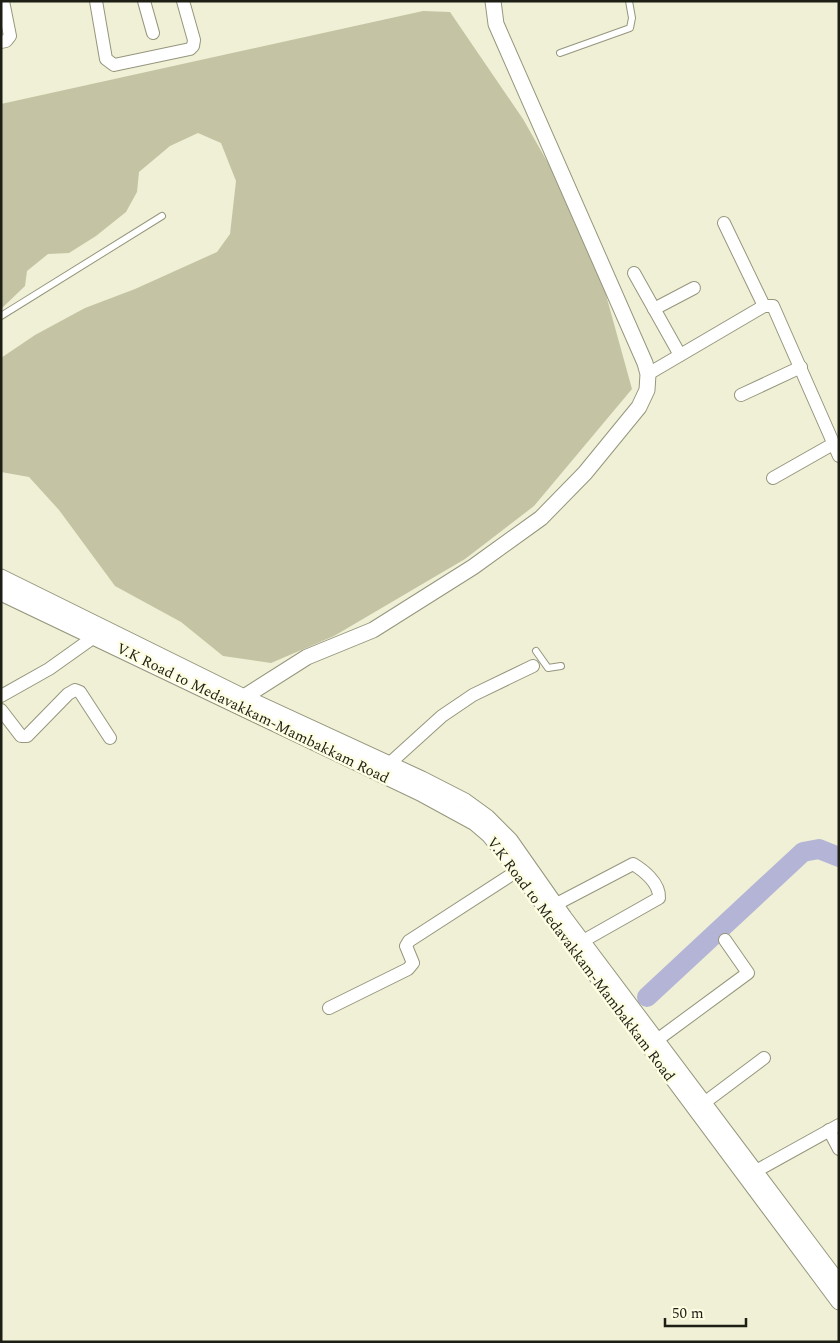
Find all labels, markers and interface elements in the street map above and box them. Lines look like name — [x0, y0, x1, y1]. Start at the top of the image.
street label: V.K Road to Medavakkam-Mambakkam Road — [112, 637, 393, 790]
street label: V.K Road to Medavakkam-Mambakkam Road — [481, 832, 680, 1086]
scale bar — [665, 1296, 746, 1328]
text: 50 m — [672, 1302, 704, 1325]

